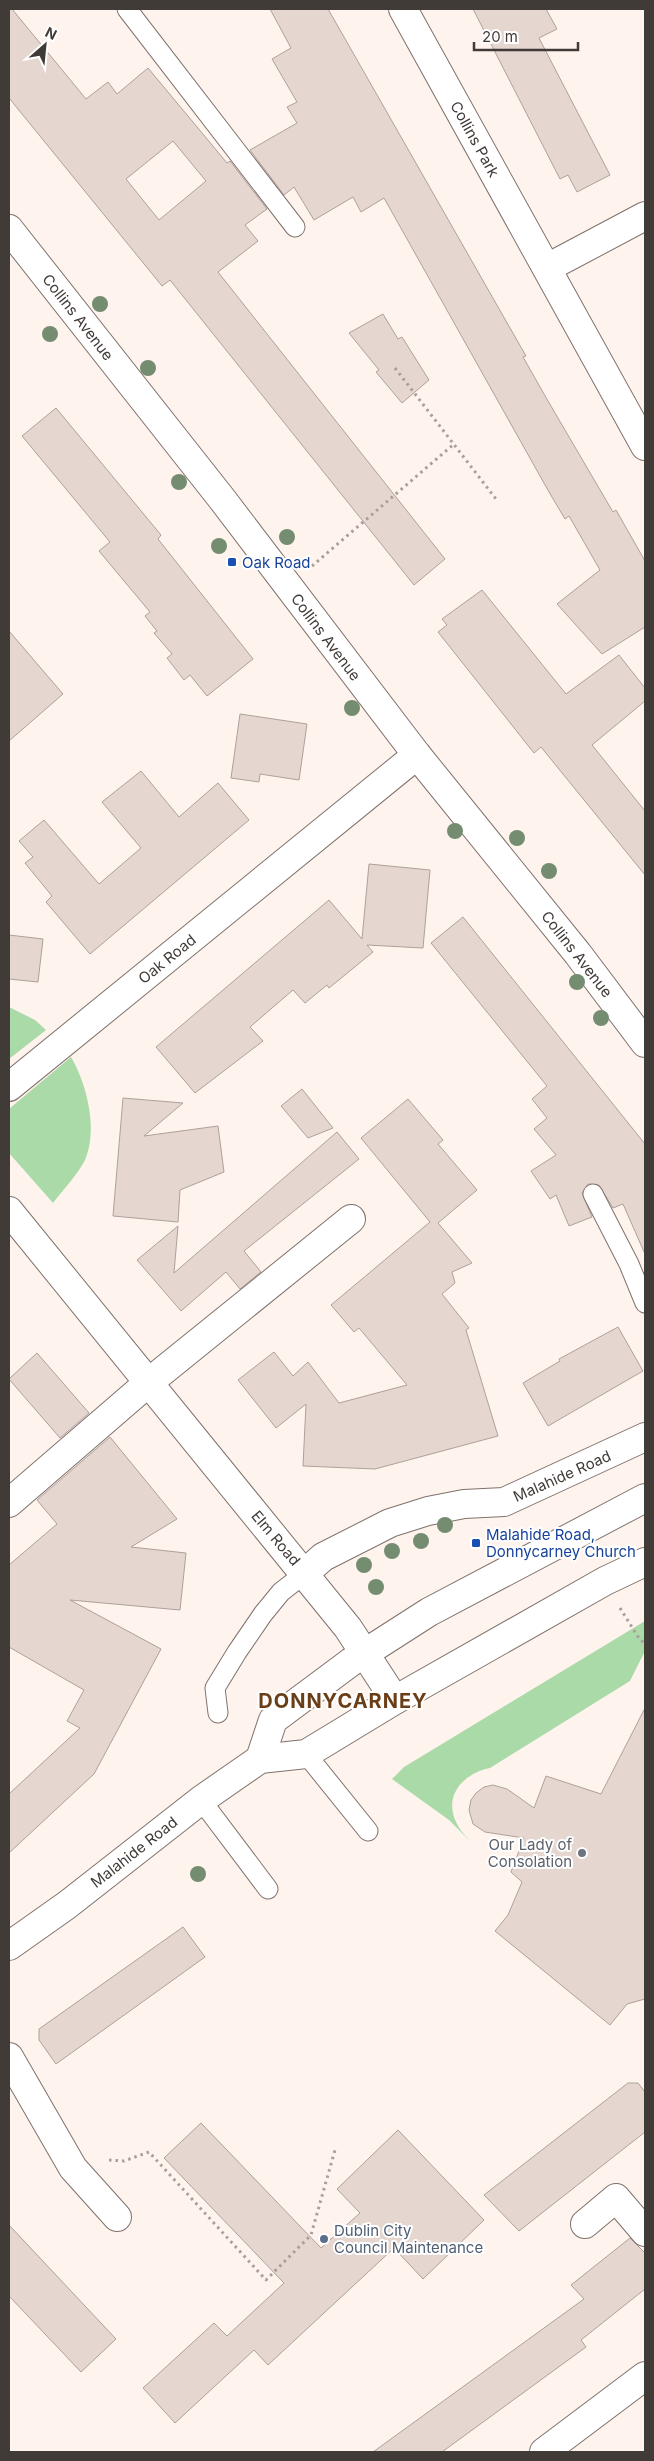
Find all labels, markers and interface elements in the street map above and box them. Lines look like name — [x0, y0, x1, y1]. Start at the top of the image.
north arrow — [20, 20, 70, 70]
scale bar — [474, 20, 578, 52]
text: N — [43, 23, 60, 43]
text: 20 m — [482, 27, 518, 46]
street label: Collins Park — [446, 98, 504, 181]
street label: Collins Avenue — [38, 270, 118, 364]
place label: Oak Road — [242, 553, 311, 572]
marker: Oak Road — [226, 556, 238, 568]
street label: Collins Avenue — [287, 590, 365, 684]
street label: Collins Avenue — [537, 907, 617, 1001]
street label: Oak Road — [134, 930, 200, 988]
street label: Malahide Road — [510, 1446, 614, 1506]
street label: Elm Road — [247, 1507, 305, 1569]
place label: Malahide Road, Donnycarney Church — [486, 1525, 636, 1561]
marker: Malahide Road, Donnycarney Church — [470, 1537, 482, 1549]
district label: DONNYCARNEY — [258, 1689, 428, 1713]
street label: Malahide Road — [87, 1812, 181, 1892]
place label: Our Lady of Consolation — [488, 1835, 572, 1871]
marker: Our Lady of Consolation — [576, 1847, 588, 1859]
place label: Dublin City Council Maintenance — [334, 2221, 483, 2257]
marker: Dublin City Council Maintenance — [318, 2233, 330, 2245]

